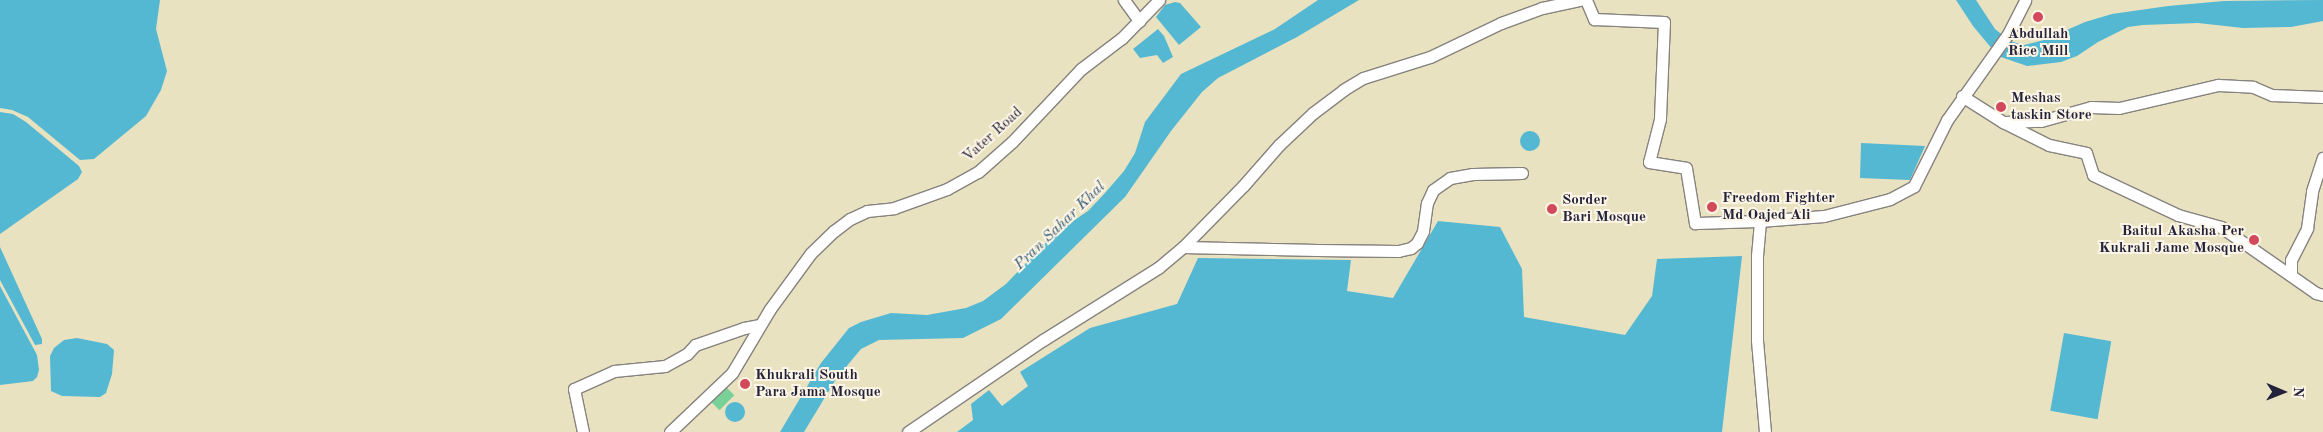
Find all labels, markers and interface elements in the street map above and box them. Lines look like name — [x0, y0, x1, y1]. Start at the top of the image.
marker: Abdullah Rice Mill — [2032, 11, 2044, 23]
place label: Abdullah Rice Mill — [2008, 25, 2068, 60]
place label: Meshas taskin Store — [2011, 89, 2092, 124]
marker: Meshas taskin Store — [1995, 101, 2007, 113]
street label: Vater Road — [960, 104, 1026, 166]
water label: Pran Sahar Khal — [1010, 178, 1110, 274]
place label: Freedom Fighter Md Oajed Ali — [1722, 189, 1835, 224]
place label: Sorder Bari Mosque — [1562, 191, 1646, 226]
marker: Freedom Fighter Md Oajed Ali — [1706, 201, 1718, 213]
marker: Sorder Bari Mosque — [1546, 203, 1558, 215]
place label: Baitul Akasha Per Kukrali Jame Mosque — [2099, 222, 2244, 257]
marker: Baitul Akasha Per Kukrali Jame Mosque — [2248, 234, 2260, 246]
place label: Khukrali South Para Jama Mosque — [755, 366, 881, 401]
north arrow — [2258, 367, 2308, 417]
marker: Khukrali South Para Jama Mosque — [739, 378, 751, 390]
text: N — [2291, 387, 2305, 398]

